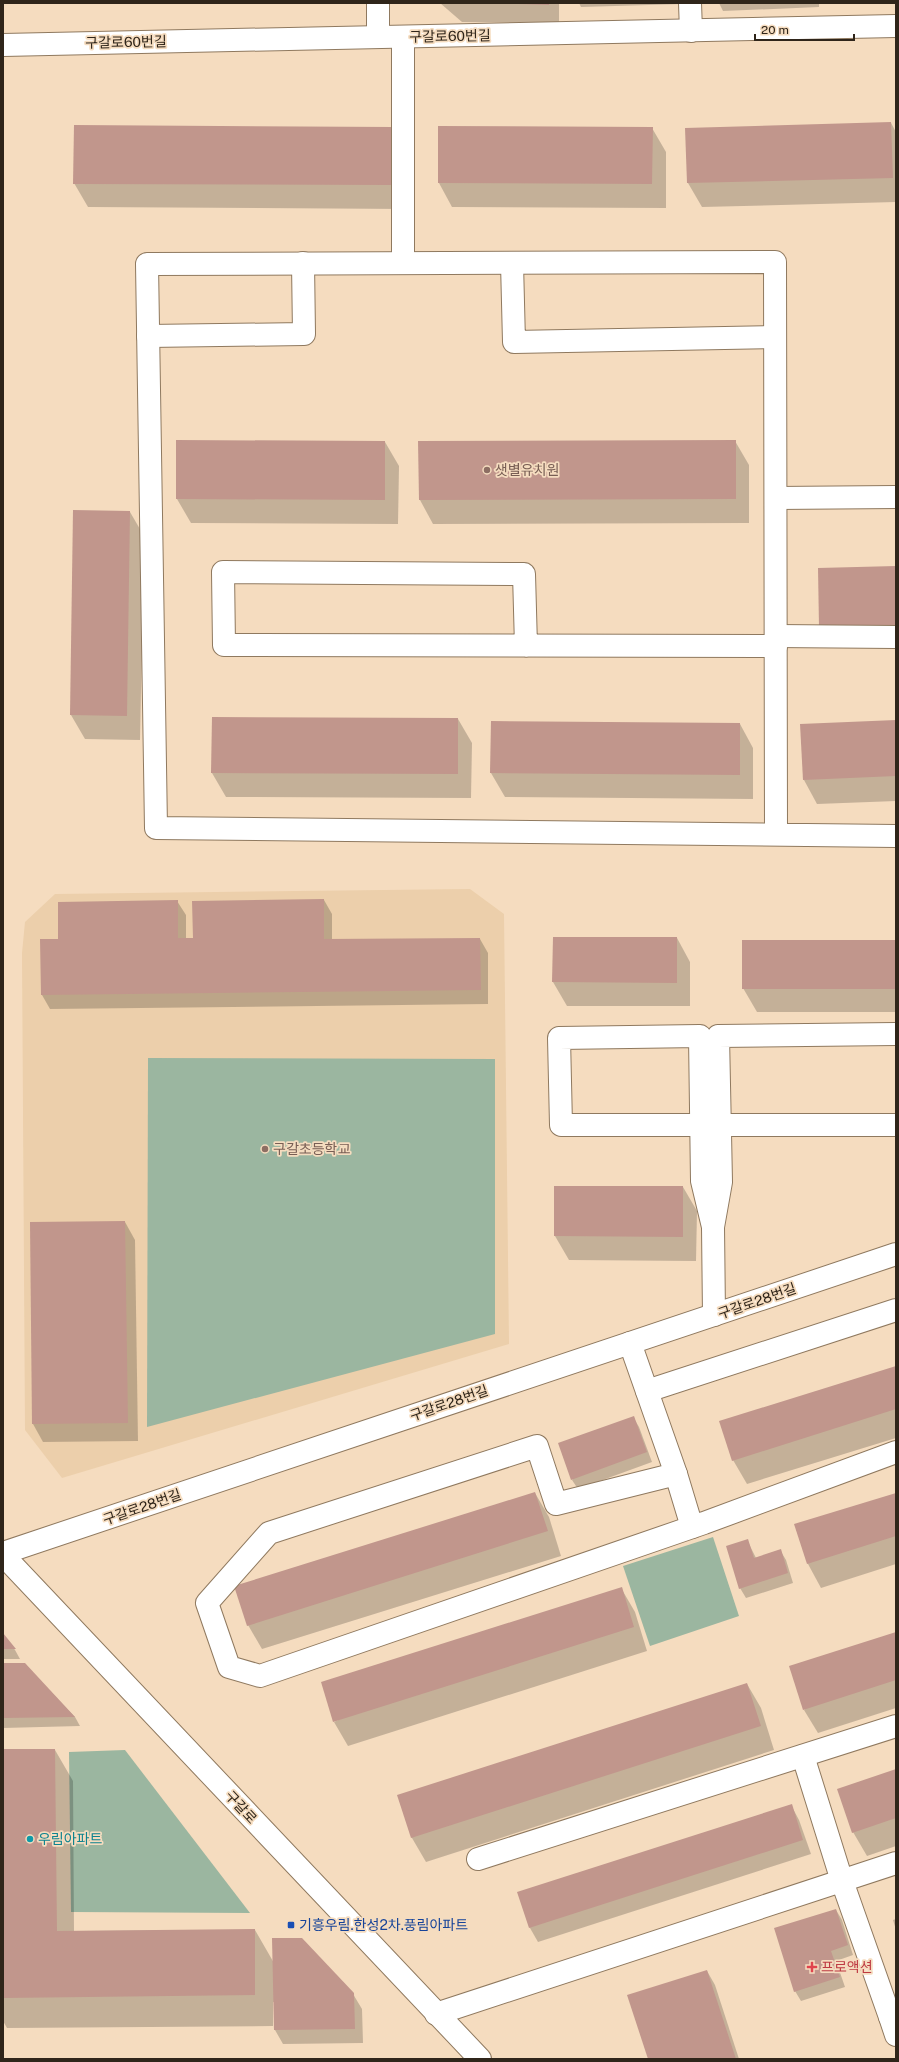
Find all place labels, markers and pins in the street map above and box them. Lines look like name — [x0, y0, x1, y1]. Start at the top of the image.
place label: 샛별유치원 — [495, 462, 559, 478]
marker: 샛별유치원 — [482, 465, 492, 475]
place label: 구갈초등학교 — [273, 1141, 350, 1157]
marker: 구갈초등학교 — [260, 1144, 270, 1154]
place label: 우림아파트 — [38, 1831, 103, 1847]
marker: 우림아파트 — [25, 1834, 35, 1844]
place label: 기흥우림.한성2차.풍림아파트 — [299, 1917, 468, 1933]
marker: 기흥우림.한성2차.풍림아파트 — [286, 1920, 296, 1930]
place label: 프로액션 — [821, 1959, 873, 1975]
marker: 프로액션 — [806, 1961, 818, 1973]

